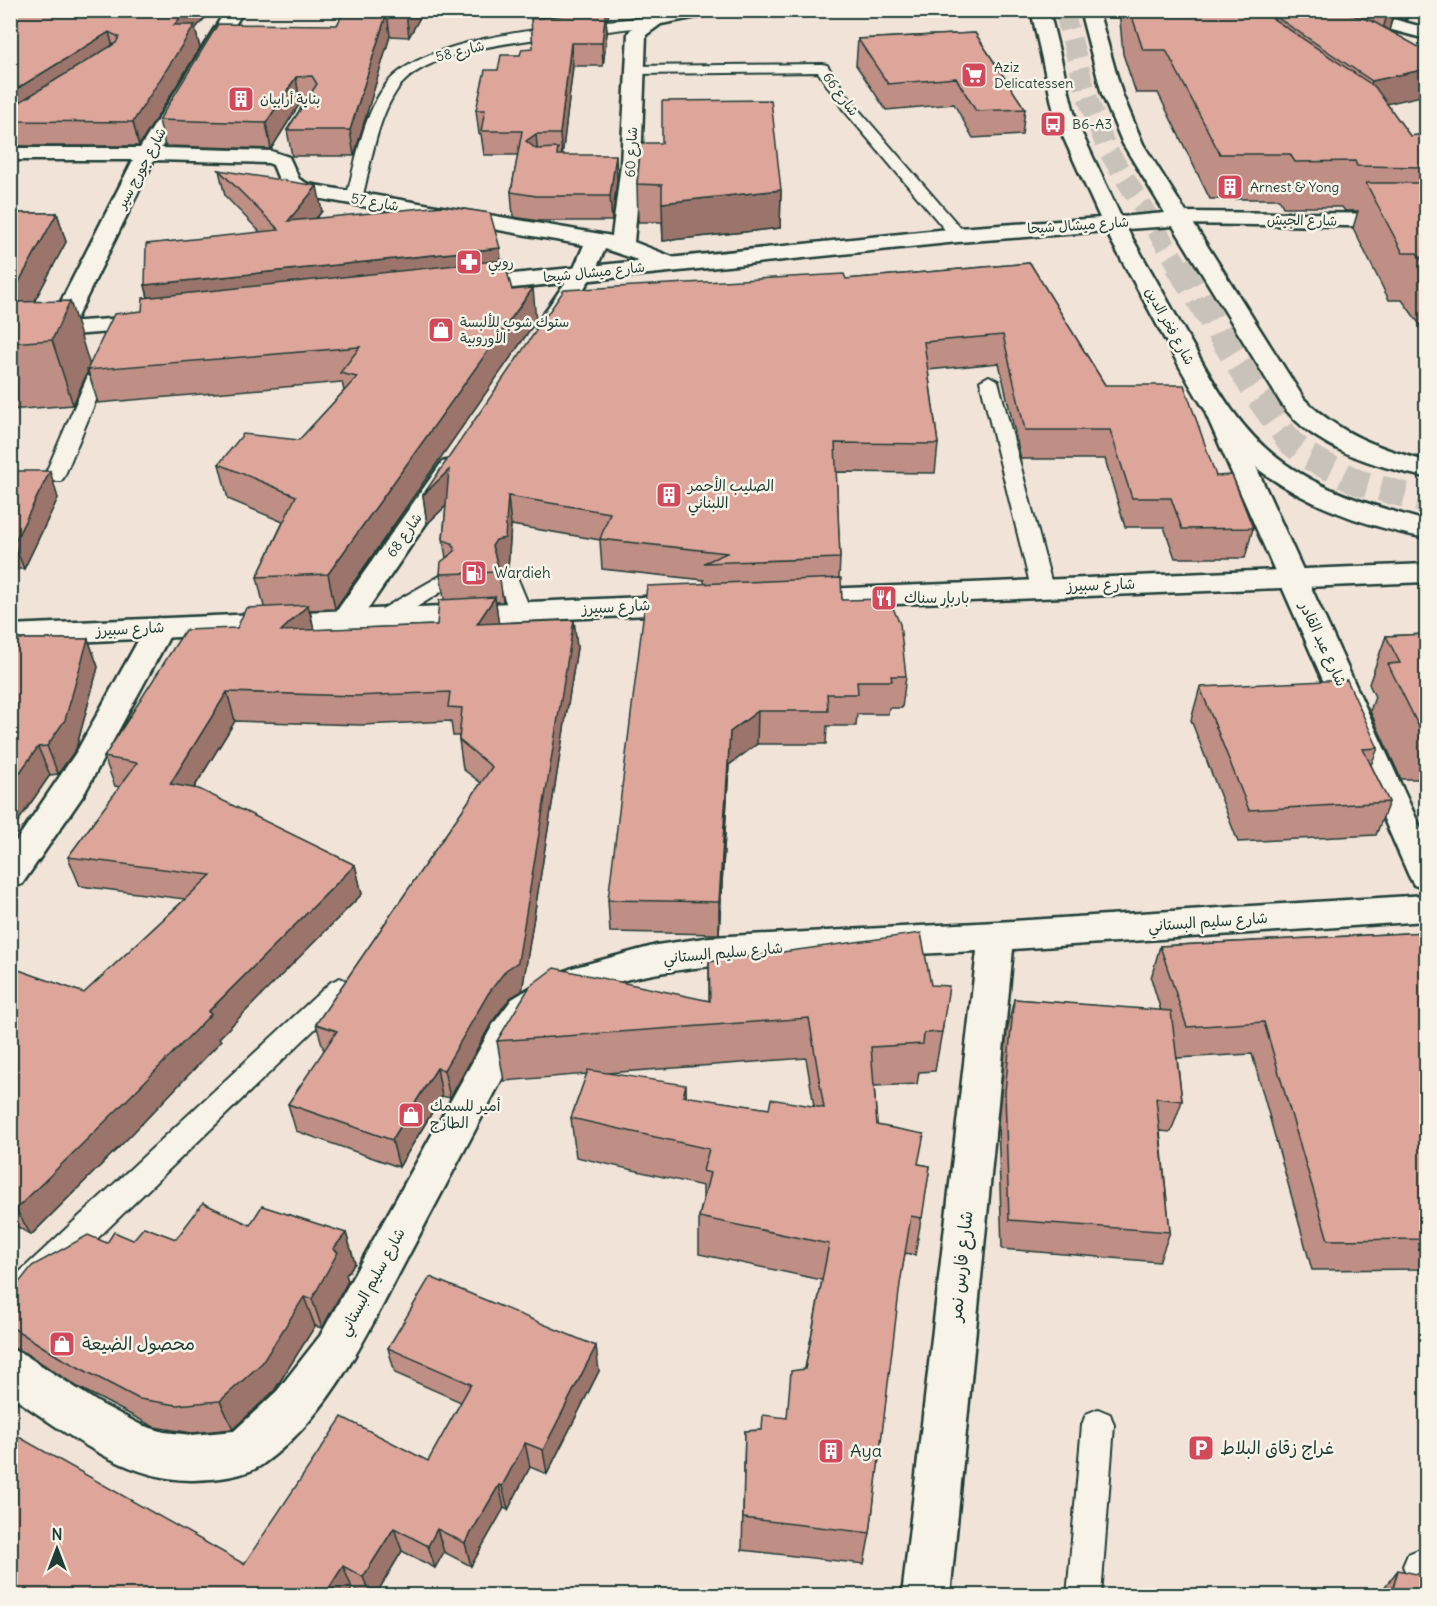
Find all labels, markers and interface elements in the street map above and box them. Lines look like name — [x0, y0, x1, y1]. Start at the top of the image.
street label: شارع 58 — [434, 36, 487, 67]
place label: Aziz Delicatessen — [994, 58, 1073, 92]
supermarket icon: Aziz Delicatessen — [959, 60, 989, 90]
street label: شارع 66 — [818, 69, 863, 120]
building icon: بناية أرابيان — [226, 84, 256, 114]
place label: بناية أرابيان — [260, 90, 320, 108]
bus stop icon: B6-A3 — [1038, 109, 1068, 139]
place label: B6-A3 — [1072, 115, 1112, 133]
street label: شارع جورج سير — [112, 124, 171, 213]
street label: شارع 60 — [621, 126, 642, 178]
building icon: Arnest & Yong — [1215, 172, 1245, 202]
place label: Arnest & Yong — [1250, 178, 1339, 196]
street label: شارع 57 — [349, 189, 400, 216]
street label: شارع الجيش — [1267, 210, 1337, 231]
street label: شارع ميشال شيحا — [1026, 212, 1130, 239]
pharmacy icon: روبي — [454, 247, 484, 277]
place label: روبي — [488, 253, 514, 275]
street label: شارع ميشال شيحا — [542, 258, 646, 287]
street label: شارع فخر الدين — [1140, 284, 1199, 369]
place label: ستوك شوب للألبسة الأوروبية — [460, 313, 569, 348]
shop icon: ستوك شوب للألبسة الأوروبية — [426, 315, 456, 345]
place label: الصليب الأحمر اللبناني — [686, 476, 774, 516]
building icon: الصليب الأحمر اللبناني — [654, 480, 684, 510]
street label: شارع 68 — [382, 509, 426, 561]
fuel station icon: Wardieh — [459, 558, 489, 588]
place label: Wardieh — [494, 563, 551, 582]
street label: شارع سبيرز — [1065, 574, 1136, 596]
restaurant icon: باربار سناك — [869, 583, 899, 613]
place label: باربار سناك — [904, 588, 969, 607]
street label: شارع سبيرز — [580, 595, 651, 619]
street label: شارع عبد القادر — [1294, 598, 1351, 690]
street label: شارع سبيرز — [94, 617, 165, 641]
street label: شارع سليم البستاني — [1147, 908, 1269, 939]
street label: شارع سليم البستاني — [662, 938, 784, 971]
place label: أمير للسمك الطازج — [430, 1096, 501, 1133]
shop icon: أمير للسمك الطازج — [396, 1100, 426, 1130]
street label: شارع فارس نمر — [943, 1209, 979, 1325]
street label: شارع سليم البستاني — [334, 1225, 412, 1341]
shop icon: محصول الضيعة — [47, 1329, 77, 1359]
place label: محصول الضيعة — [82, 1332, 195, 1355]
parking icon: غراج زقاق البلاط — [1186, 1433, 1216, 1463]
building icon: Aya — [816, 1436, 846, 1466]
place label: غراج زقاق البلاط — [1220, 1436, 1334, 1460]
place label: Aya — [850, 1439, 882, 1462]
north arrow — [27, 1519, 87, 1579]
text: N — [51, 1524, 63, 1544]

